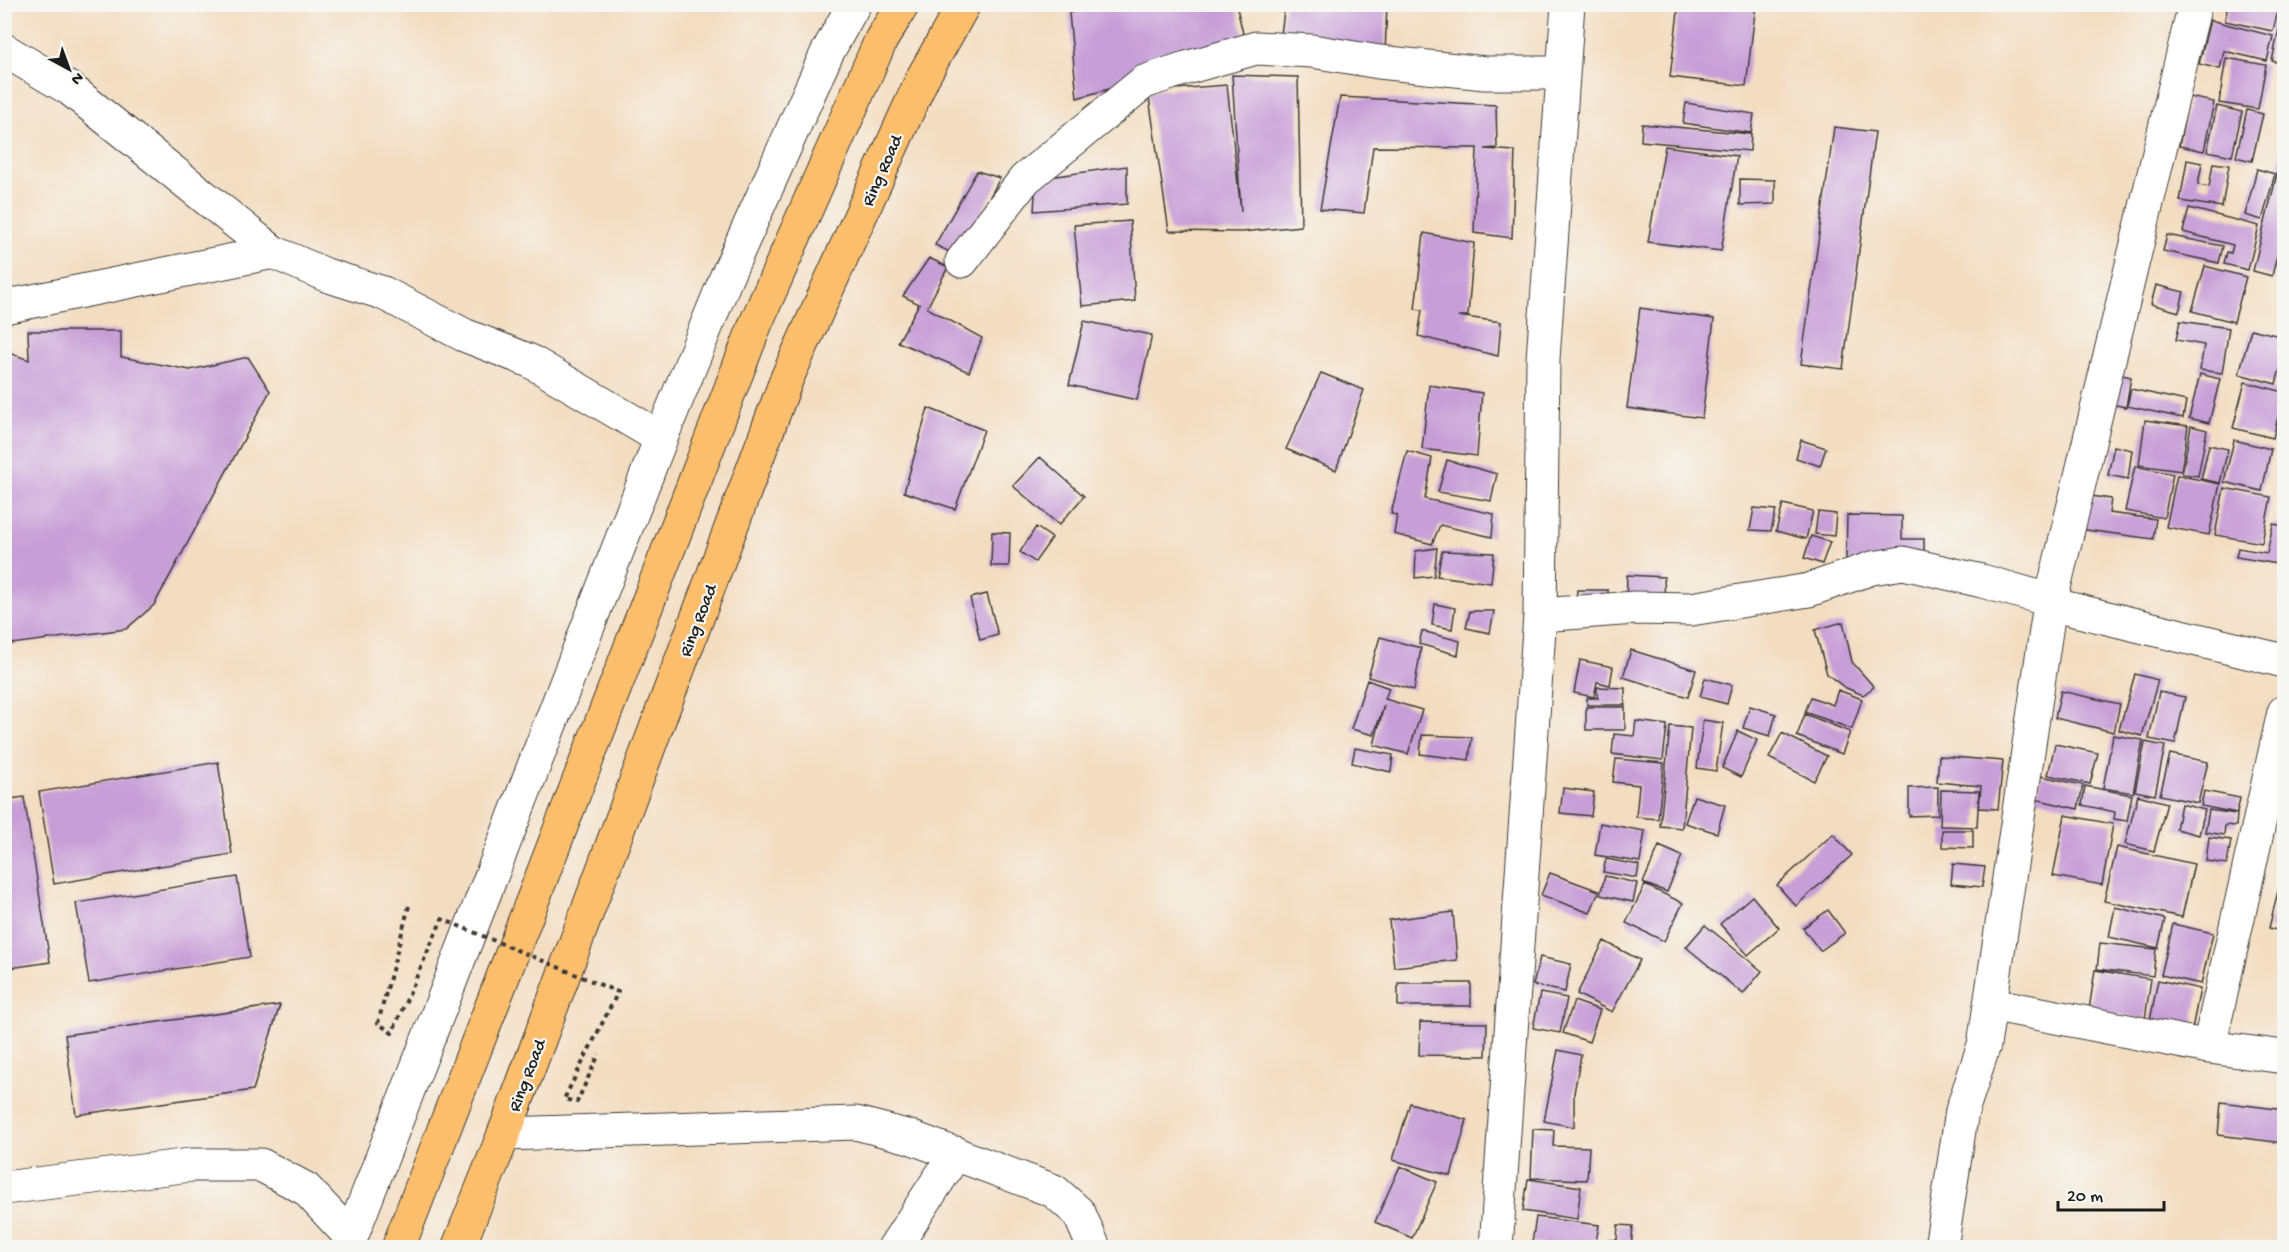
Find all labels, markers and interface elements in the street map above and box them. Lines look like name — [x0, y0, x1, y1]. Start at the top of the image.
north arrow — [39, 39, 99, 99]
text: N — [66, 67, 87, 89]
street label: Ring Road — [858, 131, 909, 210]
street label: Ring Road — [676, 580, 723, 660]
street label: Ring Road — [505, 1035, 552, 1115]
scale bar — [2058, 1174, 2164, 1212]
text: 20 m — [2067, 1187, 2103, 1208]

